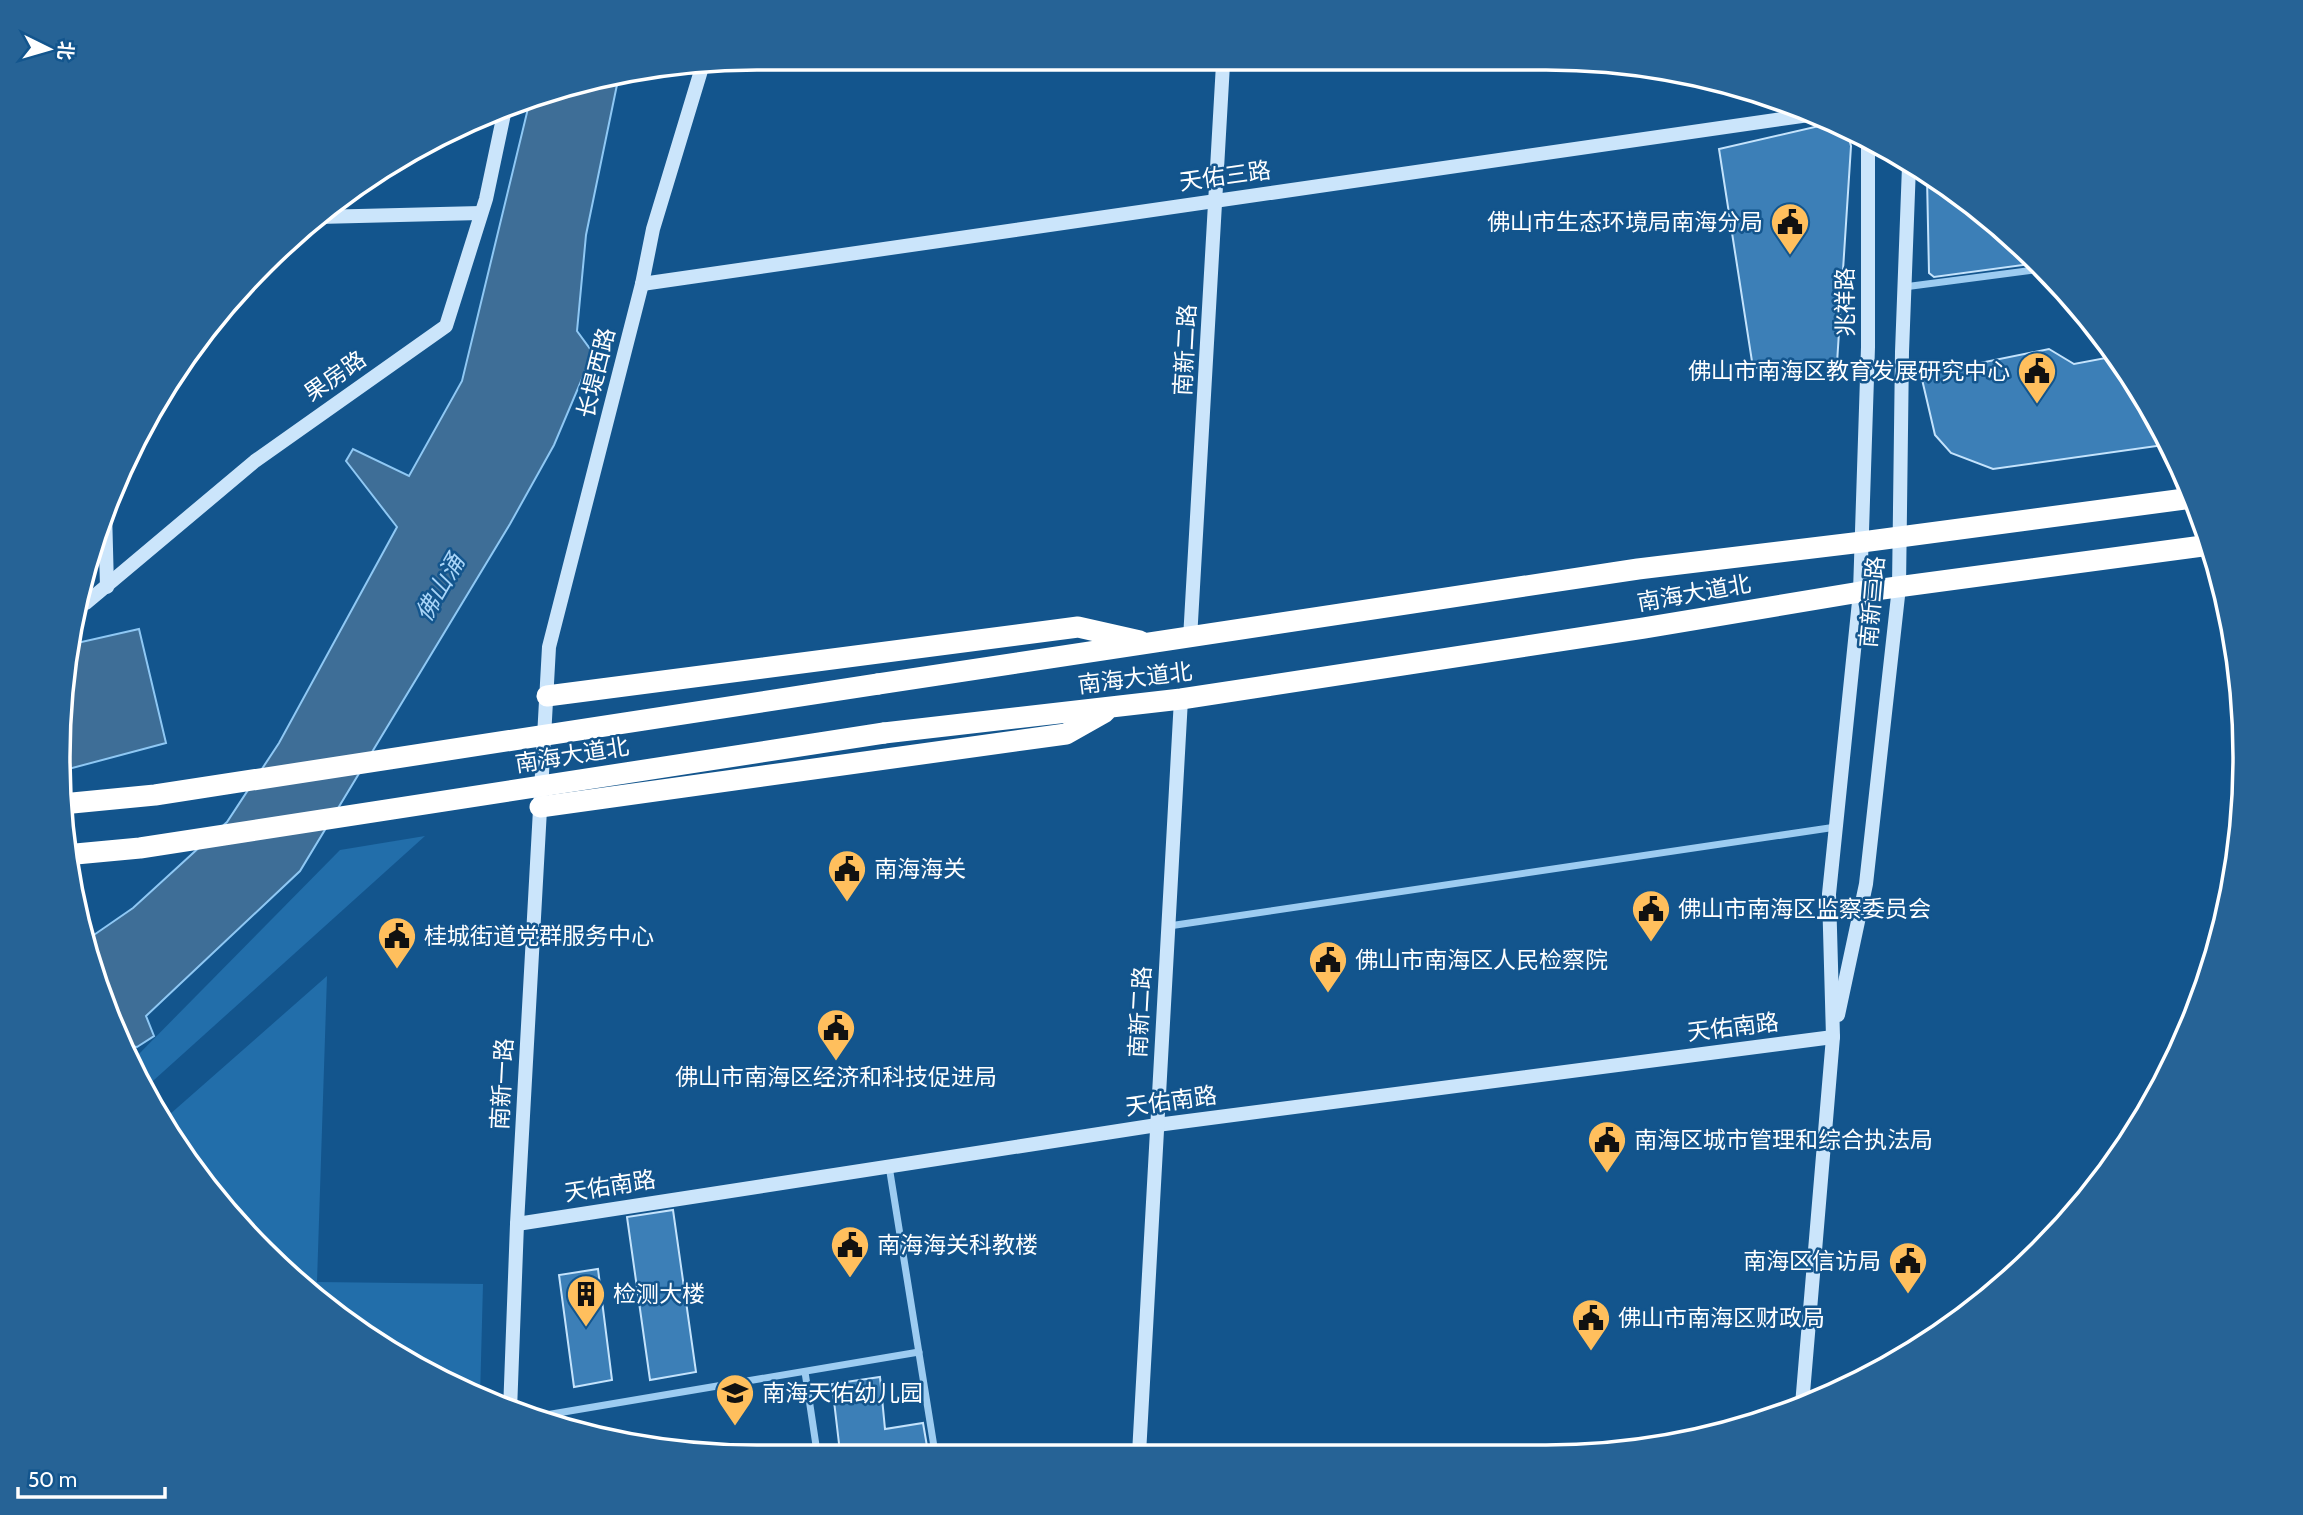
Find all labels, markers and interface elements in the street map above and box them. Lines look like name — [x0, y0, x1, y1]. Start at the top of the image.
north arrow — [14, 14, 84, 84]
text: 北 — [53, 40, 78, 61]
street label: 天佑三路 — [1177, 156, 1273, 196]
public building icon: 佛山市生态环境局南海分局 — [1769, 201, 1811, 256]
place label: 佛山市生态环境局南海分局 — [1487, 208, 1763, 236]
street label: 兆祥路 — [1831, 268, 1859, 337]
street label: 南新二路 — [1169, 303, 1201, 397]
street label: 长堤西路 — [571, 325, 621, 421]
street label: 果房路 — [299, 345, 371, 407]
public building icon: 佛山市南海区教育发展研究中心 — [2016, 350, 2058, 405]
place label: 佛山市南海区教育发展研究中心 — [1688, 357, 2010, 385]
water label: 佛山涌 — [409, 547, 472, 626]
street label: 南新三路 — [1854, 555, 1890, 649]
street label: 南海大道北 — [1635, 569, 1753, 617]
street label: 南海大道北 — [1076, 657, 1194, 699]
street label: 南海大道北 — [513, 732, 631, 778]
public building icon: 南海海关 — [826, 848, 868, 903]
place label: 南海海关 — [874, 855, 966, 883]
public building icon: 佛山市南海区监察委员会 — [1630, 888, 1672, 943]
place label: 佛山市南海区监察委员会 — [1678, 895, 1931, 923]
public building icon: 桂城街道党群服务中心 — [376, 915, 418, 970]
place label: 桂城街道党群服务中心 — [424, 922, 654, 950]
public building icon: 佛山市南海区人民检察院 — [1307, 939, 1349, 994]
place label: 佛山市南海区人民检察院 — [1355, 946, 1608, 974]
street label: 南新二路 — [1124, 965, 1156, 1059]
public building icon: 佛山市南海区经济和科技促进局 — [815, 1007, 857, 1062]
street label: 天佑南路 — [1686, 1007, 1780, 1047]
street label: 南新一路 — [486, 1037, 518, 1131]
place label: 佛山市南海区经济和科技促进局 — [675, 1063, 997, 1091]
street label: 天佑南路 — [1123, 1081, 1219, 1121]
public building icon: 南海区城市管理和综合执法局 — [1586, 1119, 1628, 1174]
place label: 南海区城市管理和综合执法局 — [1634, 1126, 1933, 1154]
street label: 天佑南路 — [562, 1165, 658, 1207]
public building icon: 南海海关科教楼 — [829, 1224, 871, 1279]
place label: 南海海关科教楼 — [877, 1231, 1038, 1259]
public building icon: 南海区信访局 — [1887, 1240, 1929, 1295]
place label: 南海区信访局 — [1743, 1247, 1881, 1275]
building icon: 检测大楼 — [565, 1273, 607, 1328]
place label: 检测大楼 — [613, 1280, 705, 1308]
public building icon: 佛山市南海区财政局 — [1570, 1297, 1612, 1352]
place label: 佛山市南海区财政局 — [1618, 1304, 1825, 1332]
school or university icon: 南海天佑幼儿园 — [714, 1372, 756, 1427]
place label: 南海天佑幼儿园 — [762, 1379, 923, 1407]
scale bar — [18, 1456, 164, 1500]
text: 50 m — [28, 1467, 77, 1492]

